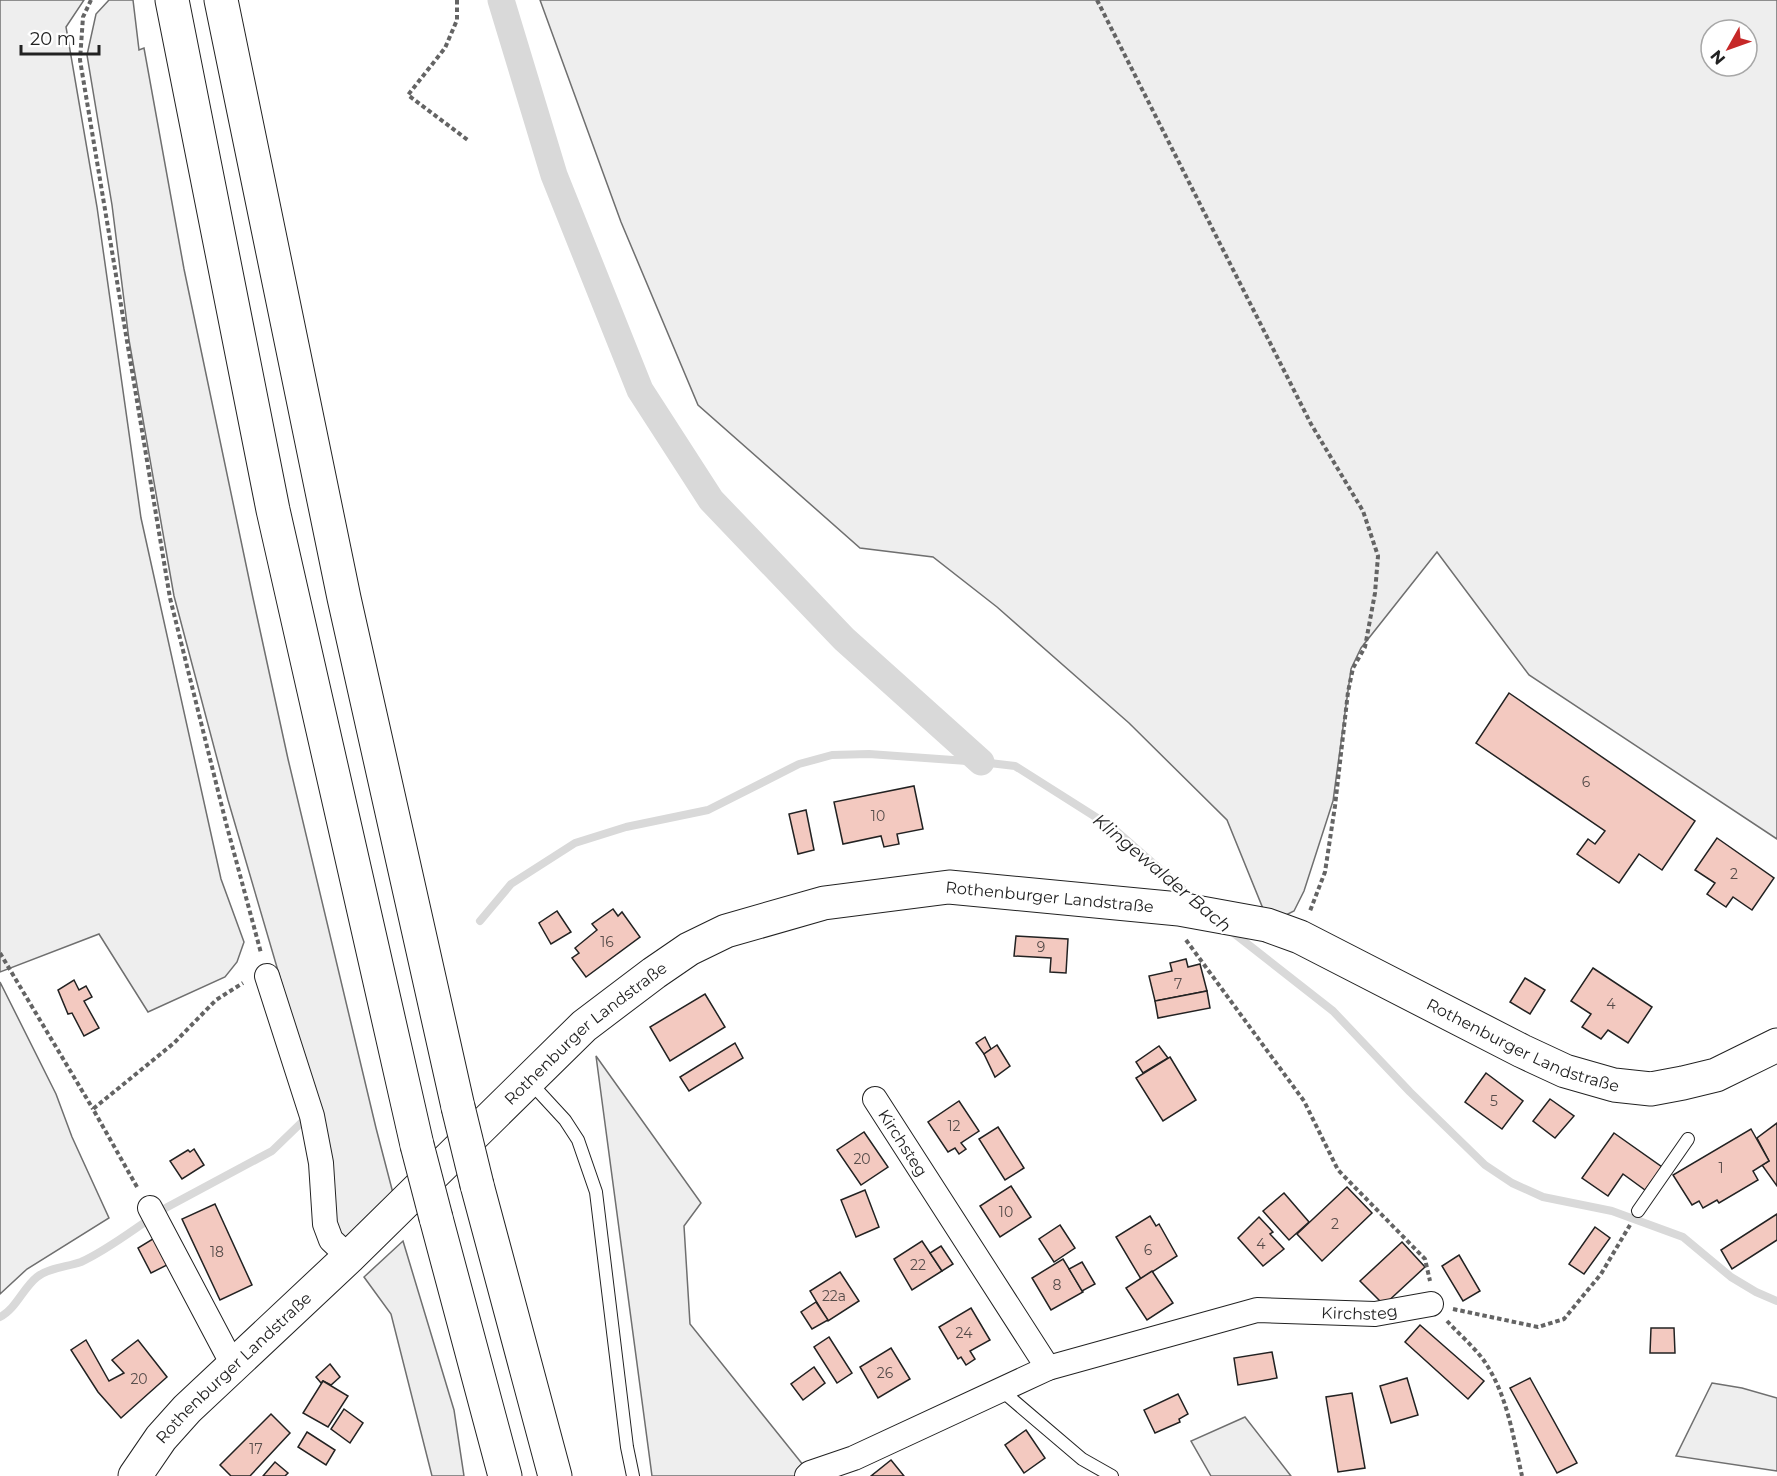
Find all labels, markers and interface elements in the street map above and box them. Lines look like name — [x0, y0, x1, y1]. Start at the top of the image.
scale bar — [21, 18, 99, 56]
north arrow — [1699, 18, 1759, 78]
text: 20 m — [30, 28, 76, 50]
text: N — [1706, 46, 1729, 68]
house number: 6 — [1582, 773, 1591, 791]
house number: 10 — [871, 807, 885, 825]
water label: Klingewalder Bach — [1089, 809, 1235, 937]
house number: 2 — [1730, 865, 1738, 883]
street label: Rothenburger Landstraße — [945, 878, 1154, 917]
house number: 16 — [600, 933, 614, 951]
house number: 9 — [1037, 938, 1045, 956]
street label: Rothenburger Landstraße — [501, 958, 670, 1109]
house number: 7 — [1174, 975, 1182, 993]
street label: Rothenburger Landstraße — [1423, 995, 1620, 1095]
house number: 4 — [1606, 995, 1616, 1013]
house number: 5 — [1490, 1092, 1498, 1110]
street label: Kirchsteg — [874, 1106, 931, 1180]
house number: 12 — [947, 1117, 961, 1135]
house number: 20 — [853, 1150, 871, 1168]
house number: 1 — [1718, 1159, 1724, 1177]
house number: 10 — [999, 1203, 1013, 1221]
house number: 2 — [1331, 1215, 1339, 1233]
house number: 4 — [1256, 1235, 1266, 1253]
house number: 6 — [1144, 1241, 1153, 1259]
house number: 18 — [210, 1243, 224, 1261]
house number: 22 — [910, 1256, 926, 1274]
house number: 8 — [1053, 1276, 1062, 1294]
house number: 22a — [822, 1287, 846, 1305]
street label: Rothenburger Landstraße — [152, 1288, 315, 1447]
street label: Kirchsteg — [1321, 1301, 1399, 1324]
house number: 24 — [956, 1324, 973, 1342]
house number: 26 — [877, 1364, 894, 1382]
house number: 20 — [130, 1370, 148, 1388]
house number: 17 — [249, 1440, 263, 1458]

